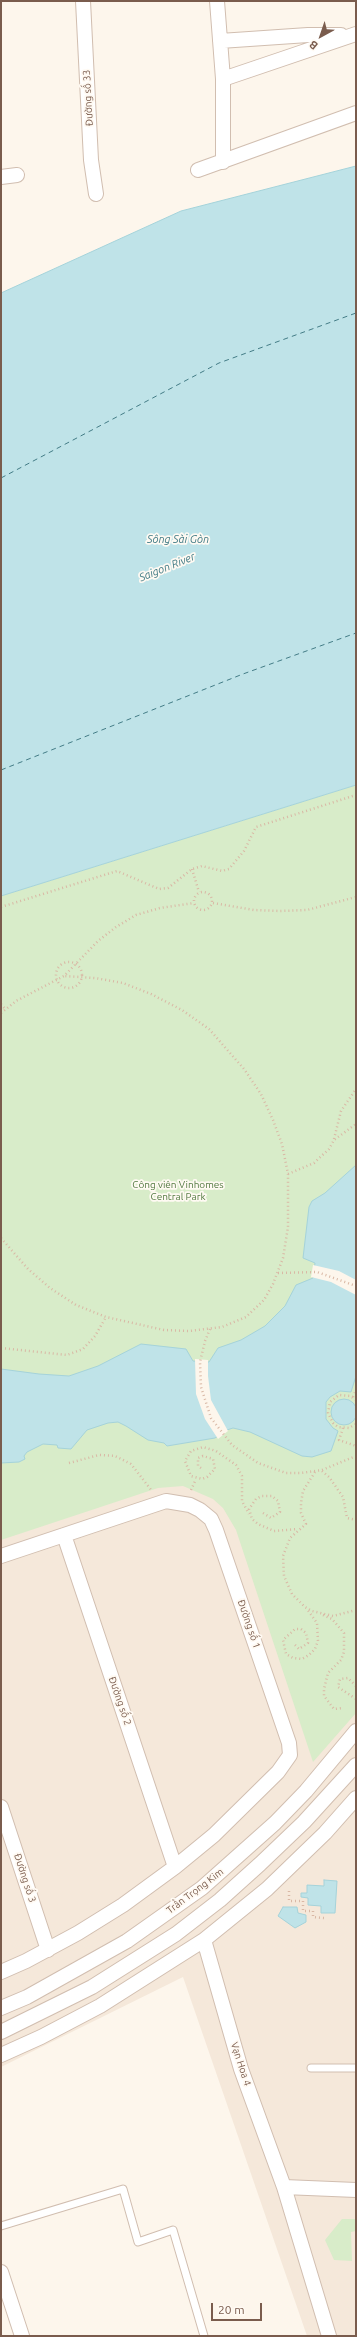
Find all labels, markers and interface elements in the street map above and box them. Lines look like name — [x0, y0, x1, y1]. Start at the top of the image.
north arrow — [301, 16, 341, 56]
text: B — [307, 38, 320, 52]
street label: Đường số 33 — [81, 69, 95, 127]
water label: Sông Sài Gòn — [147, 532, 209, 546]
water label: Saigon River — [137, 550, 197, 584]
park label: Công viên Vinhomes Central Park — [132, 1179, 224, 1202]
street label: Đường số 1 — [235, 1598, 263, 1650]
street label: Đường số 2 — [106, 1675, 134, 1727]
street label: Đường số 3 — [11, 1852, 39, 1904]
street label: Trần Trọng Kim — [164, 1866, 226, 1916]
street label: Vạn Hoa 4 — [228, 2041, 254, 2087]
scale bar — [213, 2295, 264, 2321]
text: 20 m — [218, 2303, 245, 2316]

